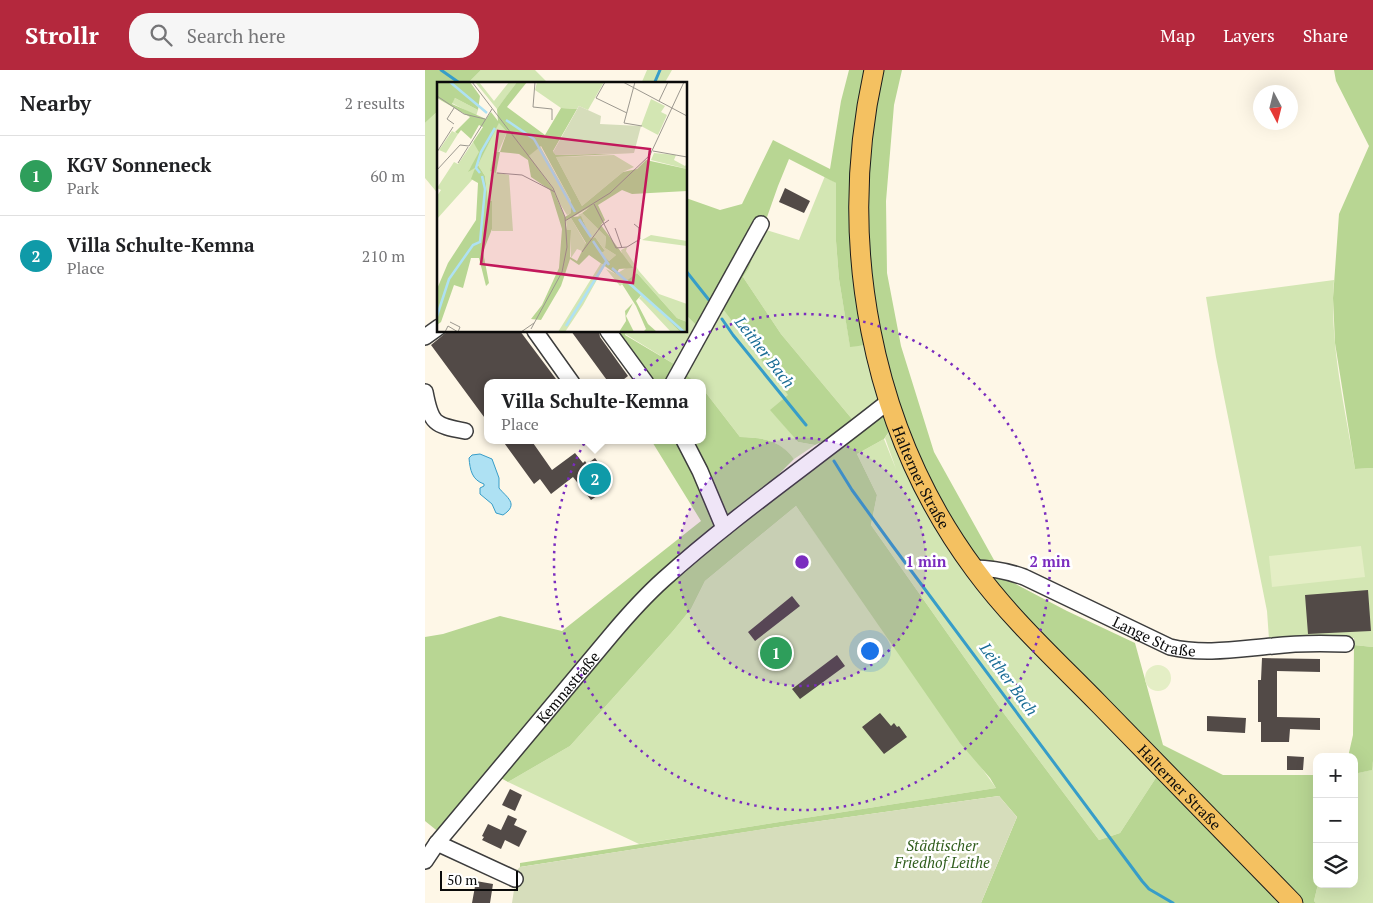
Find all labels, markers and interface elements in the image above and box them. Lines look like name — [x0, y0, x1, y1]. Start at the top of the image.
search box — [129, 13, 479, 58]
text: Strollr — [25, 19, 99, 51]
icon: search — [147, 21, 175, 49]
text: Search here — [187, 23, 286, 48]
text: Map — [1160, 23, 1195, 47]
text: Layers — [1223, 23, 1275, 47]
text: Share — [1303, 23, 1348, 47]
inset map — [437, 82, 687, 332]
north arrow — [1253, 85, 1298, 130]
text: Nearby — [20, 89, 91, 117]
text: 2 results — [345, 92, 405, 114]
text: KGV Sonneneck — [67, 152, 211, 177]
text: 1 — [31, 165, 41, 187]
text: 60 m — [370, 165, 405, 187]
text: Park — [67, 177, 99, 199]
text: Villa Schulte-Kemna — [67, 232, 255, 257]
text: 2 — [31, 245, 41, 267]
text: 210 m — [362, 245, 405, 267]
text: Place — [67, 257, 105, 279]
water label: Leither Bach — [729, 311, 800, 392]
popup — [484, 379, 706, 444]
text: Villa Schulte-Kemna — [501, 388, 689, 413]
text: Place — [501, 413, 539, 435]
street label: Halterner Straße — [888, 423, 955, 532]
pin: 2 — [579, 460, 611, 498]
text: 1 min — [905, 551, 947, 571]
text: 2 min — [1029, 551, 1071, 571]
centre of rings — [793, 553, 811, 571]
street label: Lange Straße — [1110, 611, 1197, 661]
pin: 1 — [760, 634, 792, 672]
water label: Leither Bach — [974, 637, 1043, 720]
your location — [857, 638, 883, 664]
street label: Kemnastraße — [531, 647, 604, 727]
street label: Halterner Straße — [1134, 740, 1226, 834]
map controls — [1313, 753, 1358, 888]
button: + — [1313, 753, 1358, 798]
button: − — [1313, 798, 1358, 843]
park label: Städtischer Friedhof Leithe — [893, 835, 990, 872]
button: layers — [1313, 843, 1358, 888]
scale bar — [440, 868, 517, 891]
text: 50 m — [447, 870, 477, 889]

